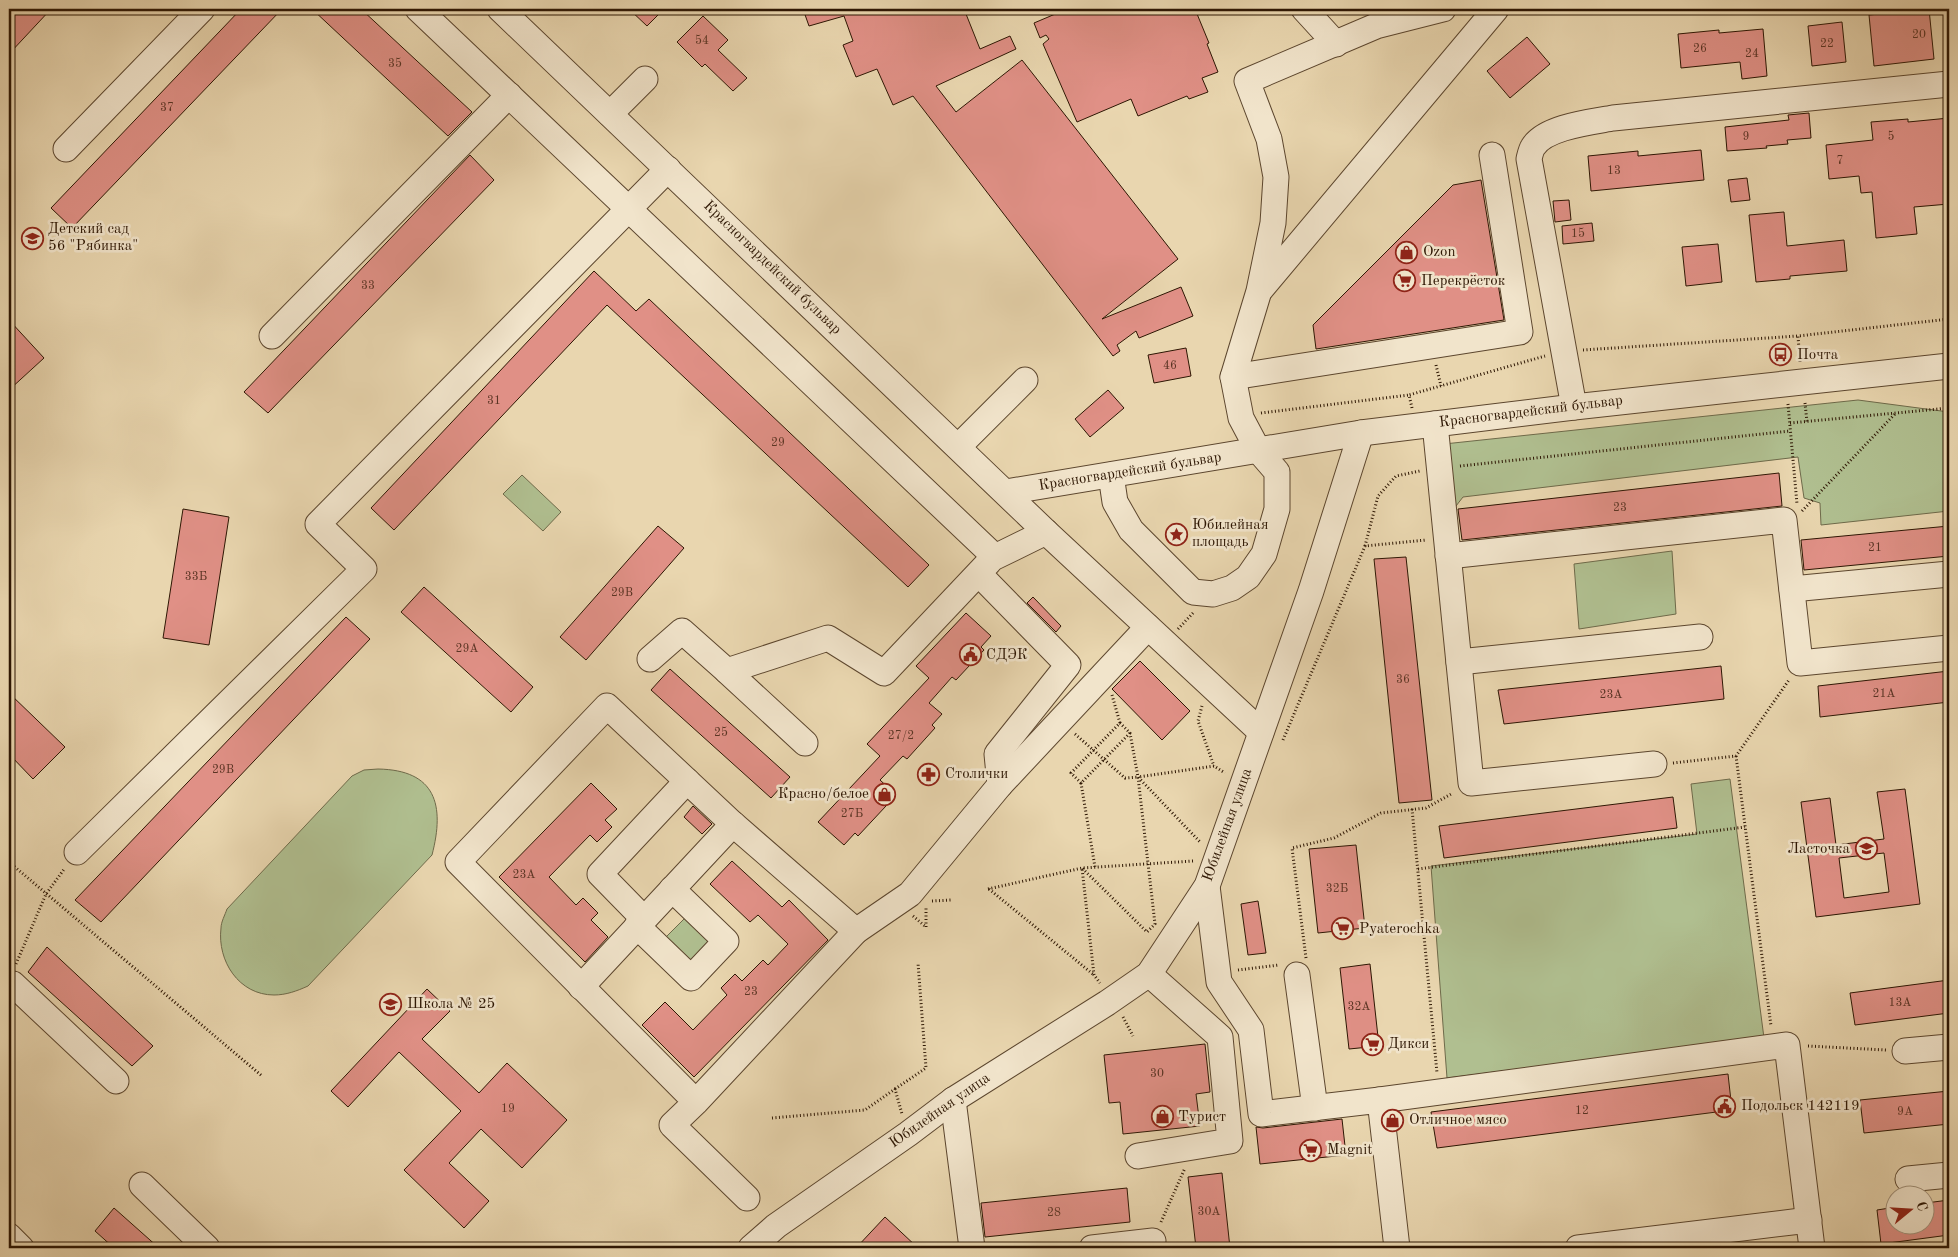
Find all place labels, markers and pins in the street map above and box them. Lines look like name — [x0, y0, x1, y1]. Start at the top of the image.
place label: Детский сад 56 "Рябинка" — [48, 222, 138, 254]
school or university icon: Детский сад 56 "Рябинка" — [20, 226, 44, 250]
shop icon: Ozon — [1395, 240, 1419, 264]
place label: Ozon — [1423, 245, 1456, 260]
supermarket icon: Перекрёсток — [1393, 269, 1417, 293]
place label: Перекрёсток — [1421, 274, 1506, 289]
bus stop icon: Почта — [1769, 343, 1793, 367]
place label: Почта — [1797, 348, 1839, 363]
place label: Юбилейная площадь — [1192, 518, 1269, 550]
place icon: Юбилейная площадь — [1164, 522, 1188, 546]
public building icon: СДЭК — [958, 643, 982, 667]
place label: СДЭК — [986, 648, 1028, 663]
pharmacy icon: Столички — [917, 762, 941, 786]
place label: Столички — [945, 767, 1008, 782]
shop icon: Красно/белое — [873, 782, 897, 806]
place label: Красно/белое — [778, 787, 869, 802]
school or university icon: Ласточка — [1854, 837, 1878, 861]
place label: Ласточка — [1787, 842, 1851, 857]
supermarket icon: Pyaterochka — [1331, 917, 1355, 941]
place label: Pyaterochka — [1359, 922, 1440, 937]
school or university icon: Школа № 25 — [379, 992, 403, 1016]
place label: Школа № 25 — [407, 997, 495, 1012]
supermarket icon: Дикси — [1360, 1032, 1384, 1056]
place label: Дикси — [1388, 1037, 1429, 1052]
public building icon: Подольск 142119 — [1713, 1094, 1737, 1118]
place label: Подольск 142119 — [1741, 1099, 1860, 1114]
shop icon: Турист — [1150, 1105, 1174, 1129]
shop icon: Отличное мясо — [1381, 1108, 1405, 1132]
place label: Турист — [1178, 1110, 1226, 1125]
place label: Отличное мясо — [1409, 1113, 1507, 1128]
supermarket icon: Magnit — [1299, 1138, 1323, 1162]
place label: Magnit — [1327, 1143, 1372, 1158]

